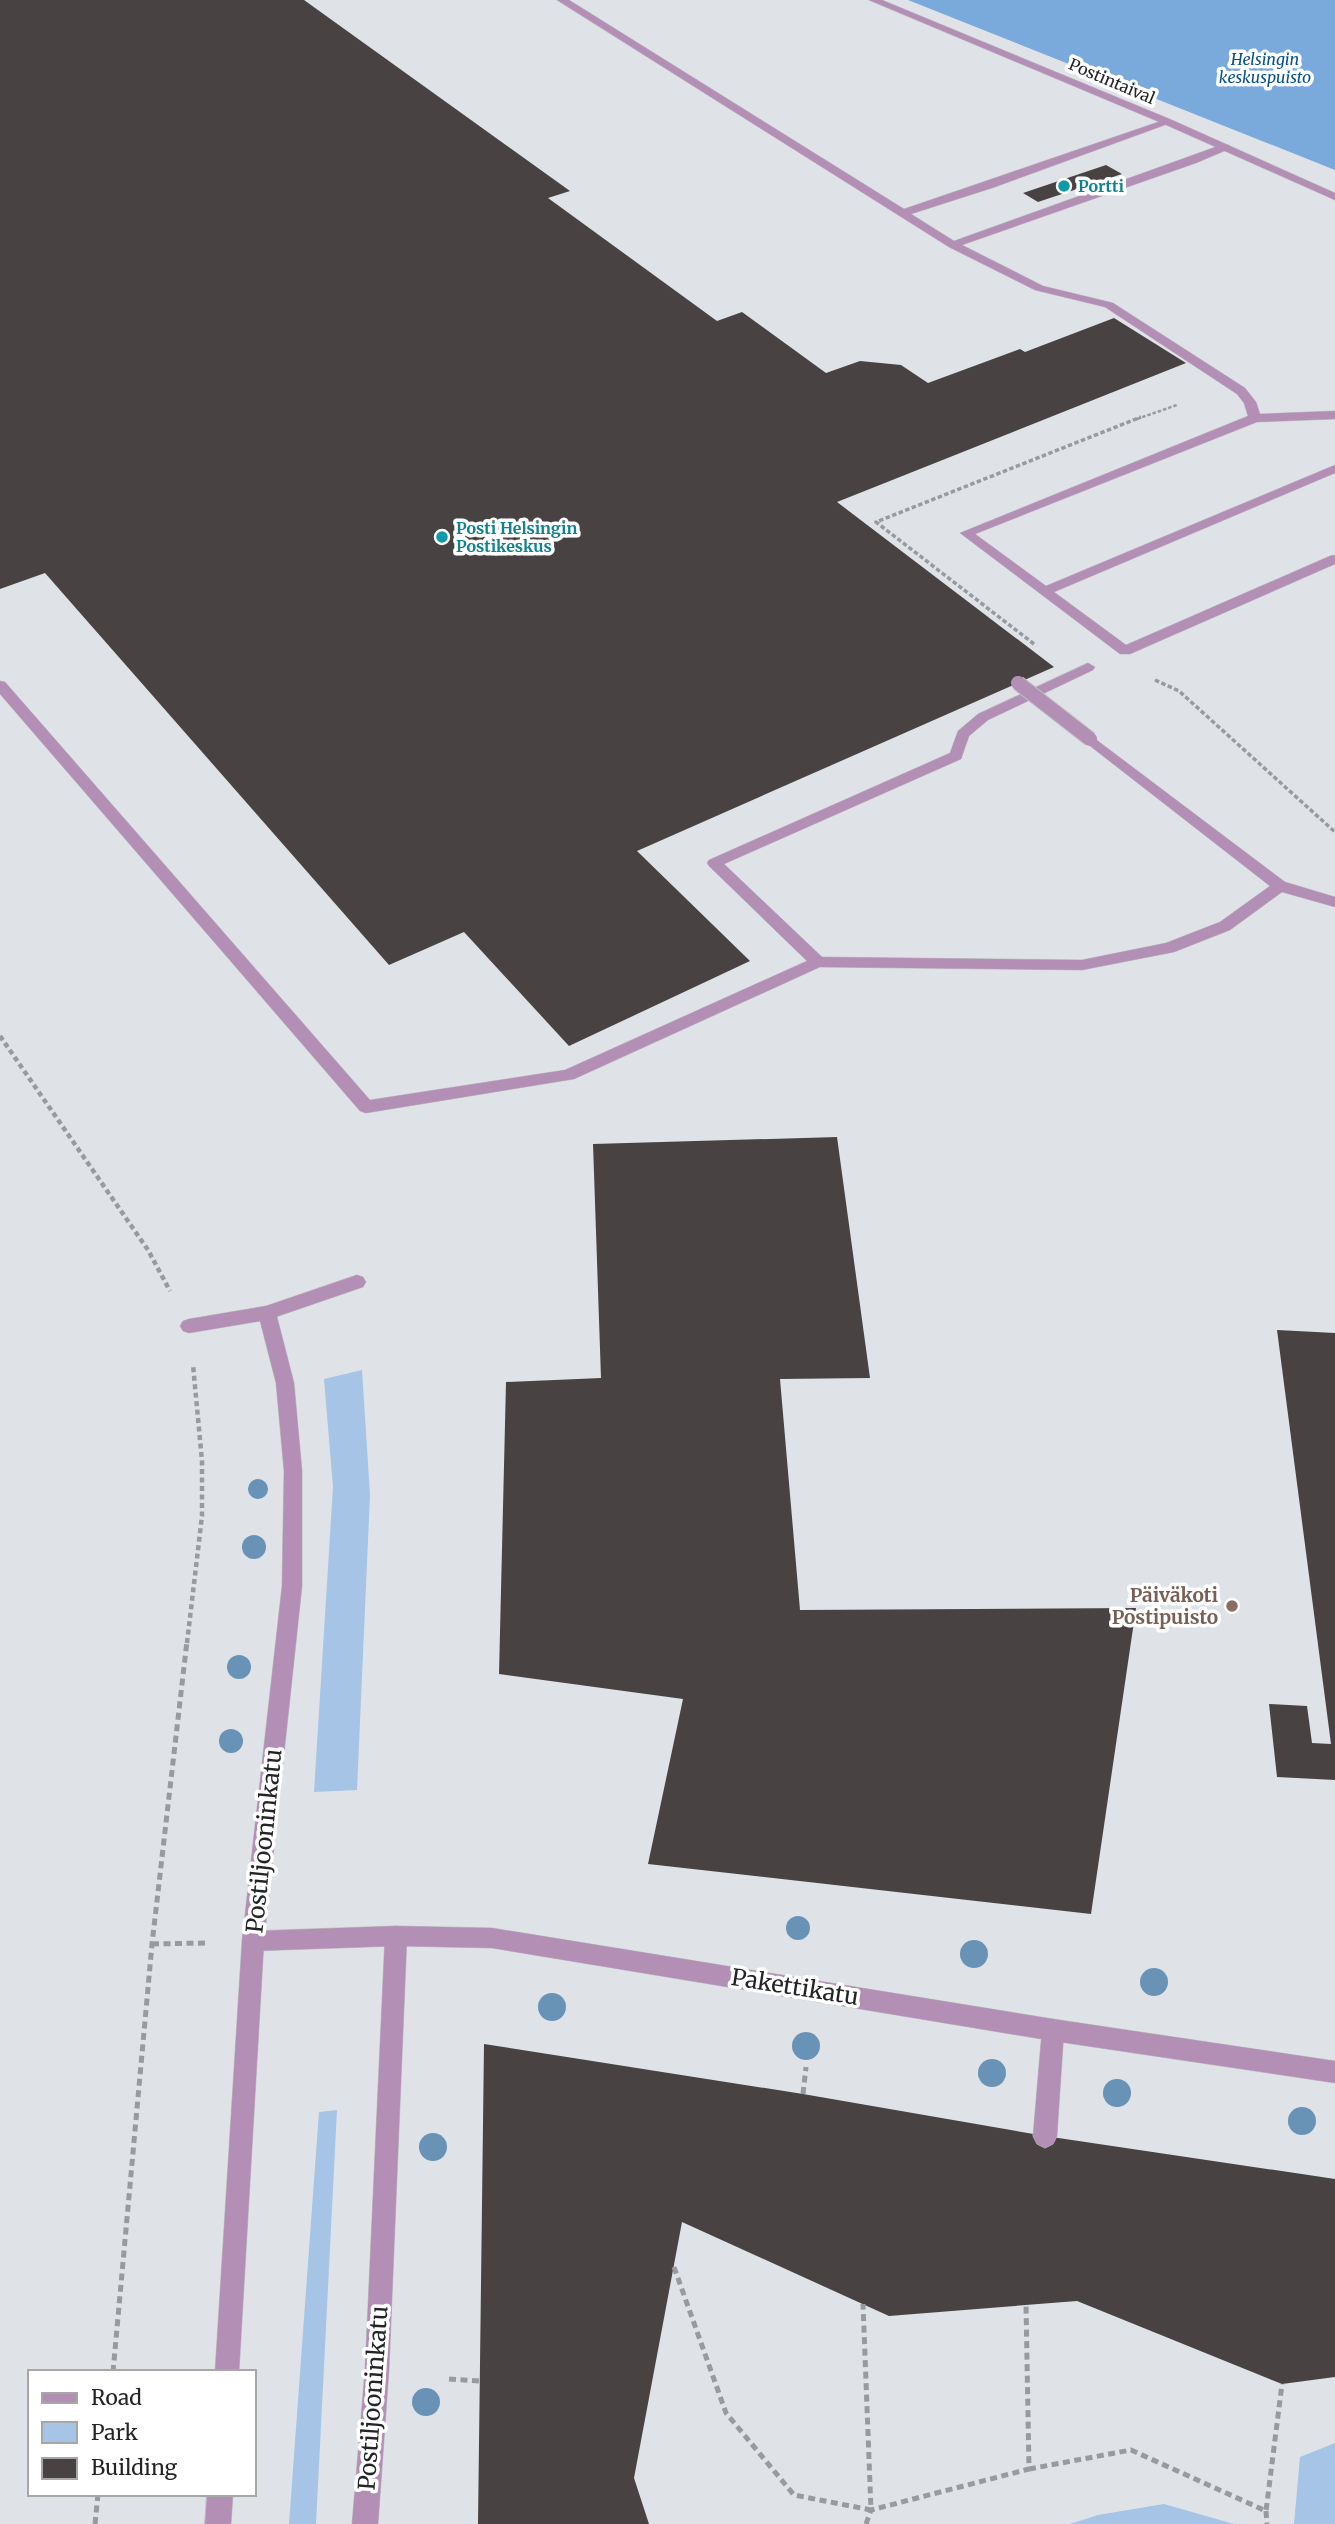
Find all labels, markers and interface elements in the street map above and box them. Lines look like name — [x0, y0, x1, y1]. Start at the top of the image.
park label: Helsingin keskuspuisto — [1219, 49, 1311, 87]
street label: Postintaival — [1066, 54, 1158, 108]
place label: Portti — [1078, 176, 1124, 196]
marker: Portti — [1056, 178, 1072, 194]
place label: Posti Helsingin Postikeskus — [456, 518, 577, 556]
marker: Posti Helsingin Postikeskus — [434, 529, 450, 545]
place label: Päiväkoti Postipuisto — [1112, 1583, 1218, 1629]
marker: Päiväkoti Postipuisto — [1224, 1598, 1240, 1614]
street label: Postiljooninkatu — [239, 1748, 288, 1934]
street label: Pakettikatu — [729, 1962, 861, 2011]
street label: Postiljooninkatu — [352, 2305, 393, 2491]
legend — [28, 2370, 256, 2496]
text: Road — [91, 2384, 142, 2411]
text: Park — [91, 2419, 138, 2446]
text: Building — [91, 2454, 178, 2481]

